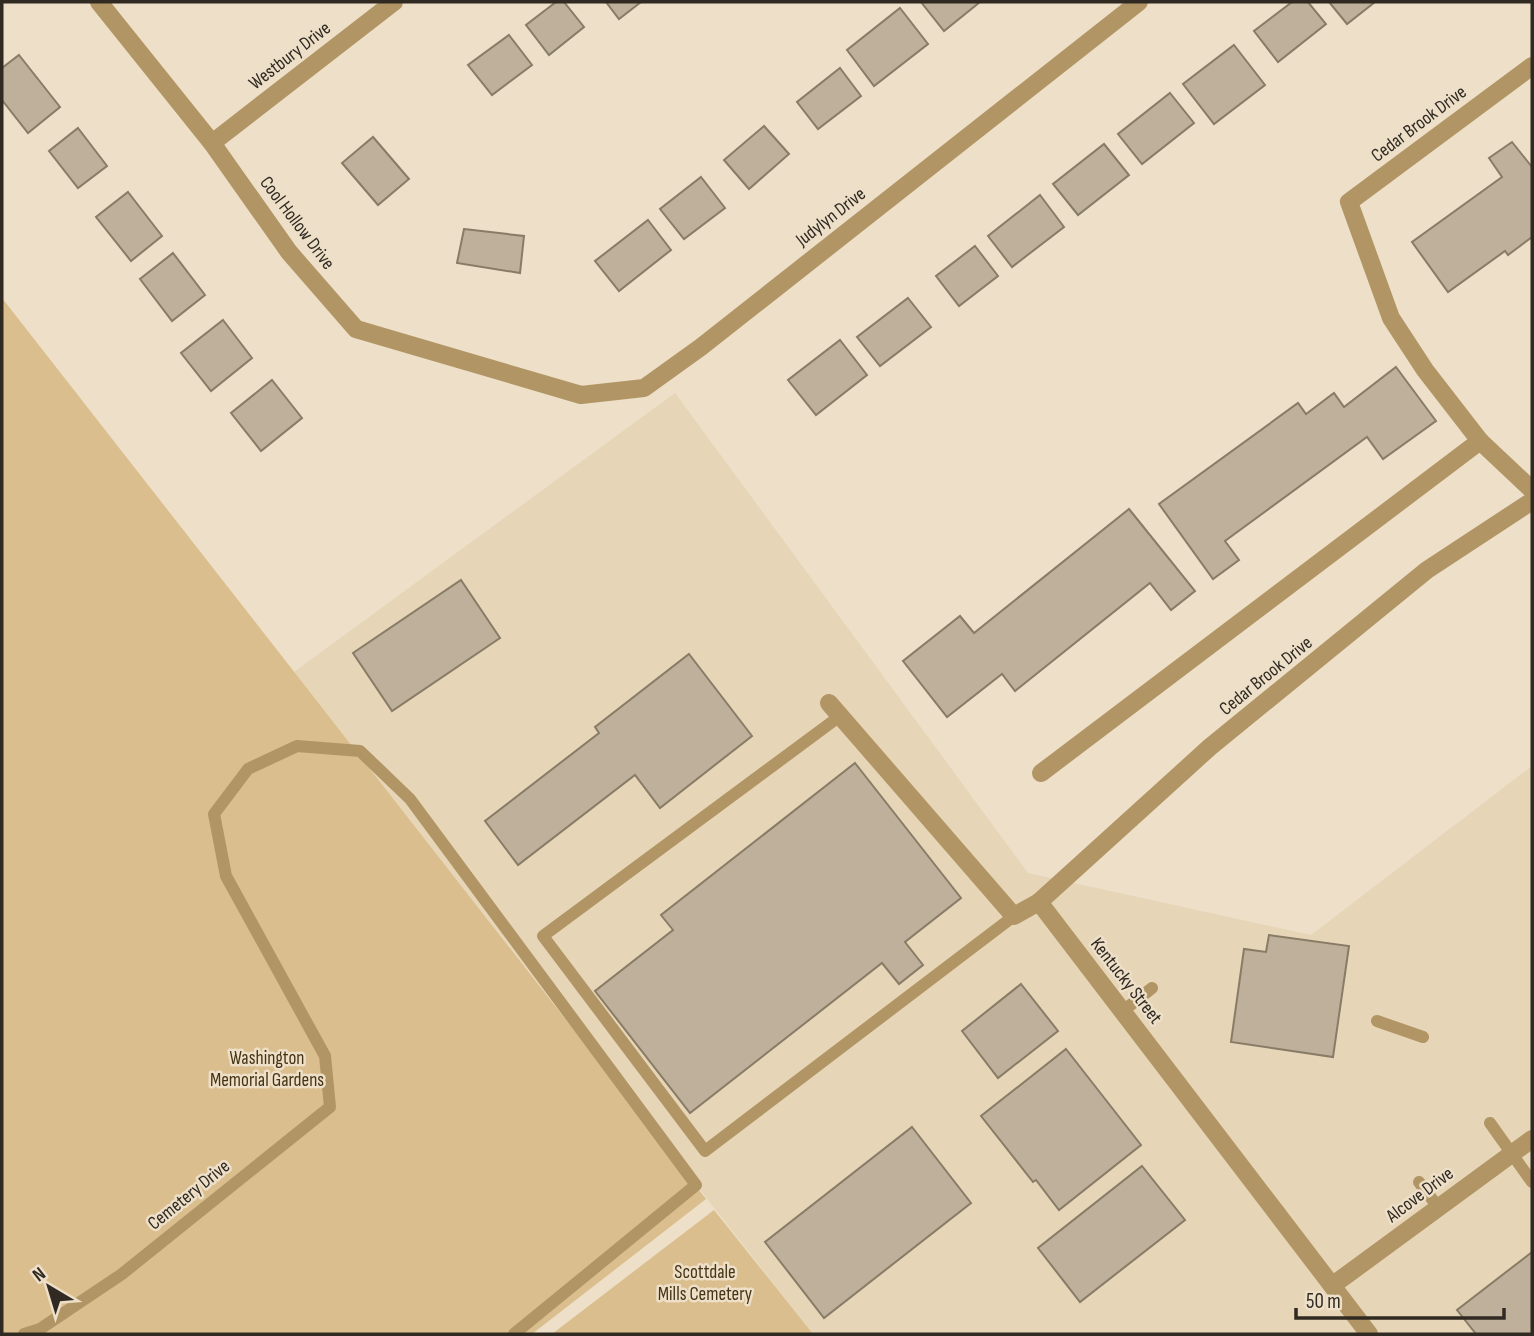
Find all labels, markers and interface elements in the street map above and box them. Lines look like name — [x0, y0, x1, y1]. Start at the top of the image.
street label: Westbury Drive — [245, 17, 335, 95]
street label: Cedar Brook Drive — [1367, 81, 1471, 167]
street label: Cool Hollow Drive — [255, 172, 339, 274]
street label: Judylyn Drive — [791, 183, 871, 252]
street label: Cedar Brook Drive — [1215, 631, 1317, 721]
street label: Kentucky Street — [1085, 933, 1167, 1029]
park label: Washington Memorial Gardens — [210, 1047, 324, 1092]
street label: Cemetery Drive — [143, 1155, 235, 1235]
street label: Alcove Drive — [1381, 1162, 1458, 1228]
north arrow — [14, 1252, 84, 1322]
park label: Scottdale Mills Cemetery — [658, 1261, 753, 1306]
text: N — [28, 1263, 51, 1287]
scale bar — [1296, 1276, 1504, 1320]
text: 50 m — [1306, 1289, 1341, 1314]

